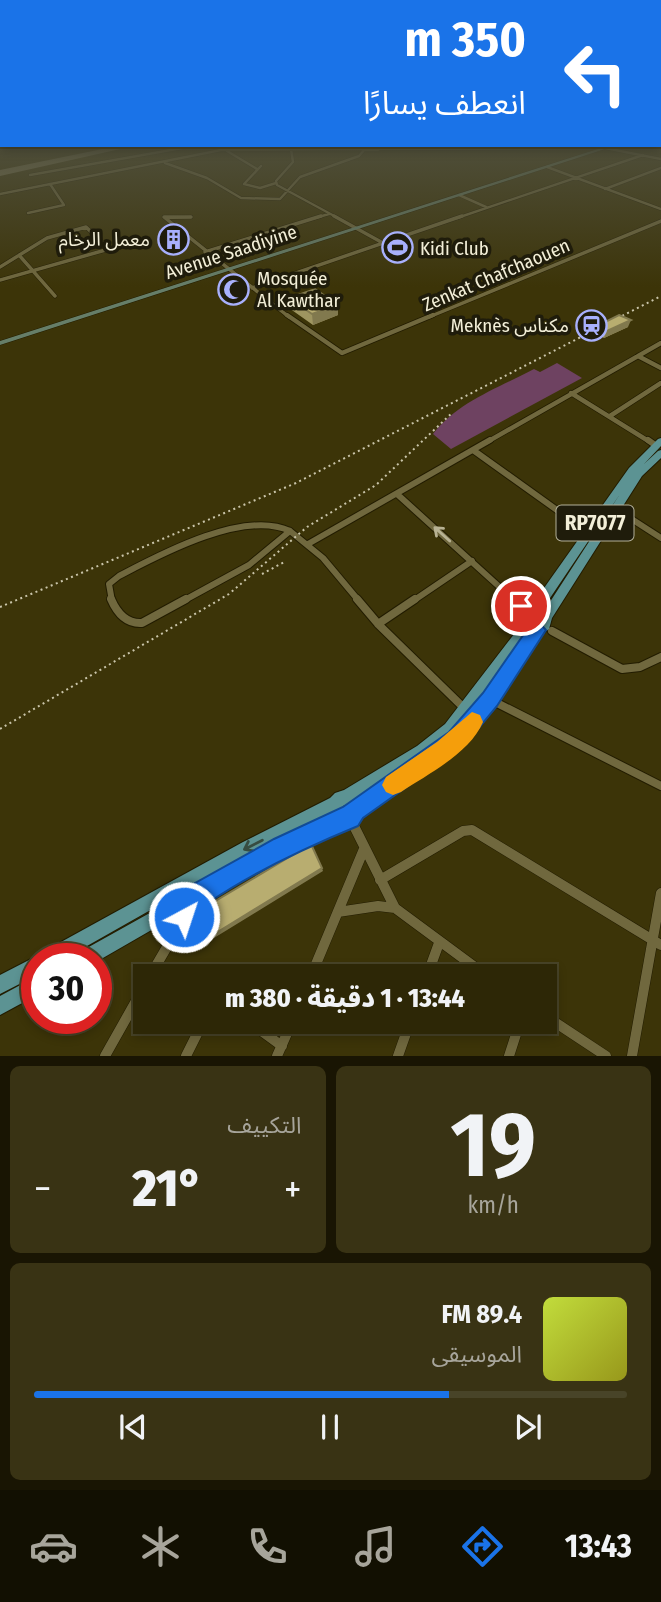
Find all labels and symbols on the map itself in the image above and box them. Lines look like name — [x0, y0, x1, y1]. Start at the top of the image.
street label: Avenue Saadiyine — [162, 220, 300, 284]
building icon: معمل الرخام — [156, 222, 190, 256]
place label: معمل الرخام — [59, 228, 150, 254]
sports icon: Kidi Club — [380, 231, 414, 265]
street label: Zenkat Chafchaouen — [419, 234, 573, 316]
place label: Kidi Club — [420, 237, 489, 260]
place label: Mosquée Al Kawthar — [257, 267, 341, 312]
mosque icon: Mosquée Al Kawthar — [217, 272, 251, 306]
station icon: Meknès مكناس — [575, 308, 609, 342]
place label: Meknès مكناس — [451, 314, 569, 337]
road number: RP7077 — [556, 505, 634, 540]
one-way arrow — [433, 526, 451, 542]
pin — [491, 576, 551, 636]
one-way arrow — [243, 838, 263, 852]
position arrow — [147, 880, 221, 954]
speed limit sign: 30 — [21, 943, 112, 1034]

